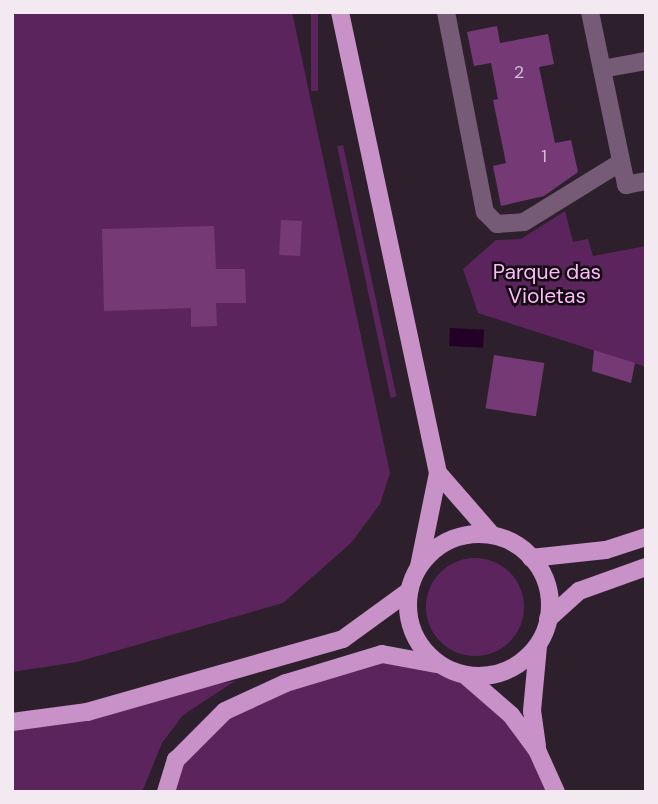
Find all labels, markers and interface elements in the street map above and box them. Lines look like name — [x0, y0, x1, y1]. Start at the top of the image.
house number: 2 — [514, 61, 524, 83]
house number: 1 — [541, 145, 547, 167]
park label: Parque das Violetas — [493, 259, 601, 309]

